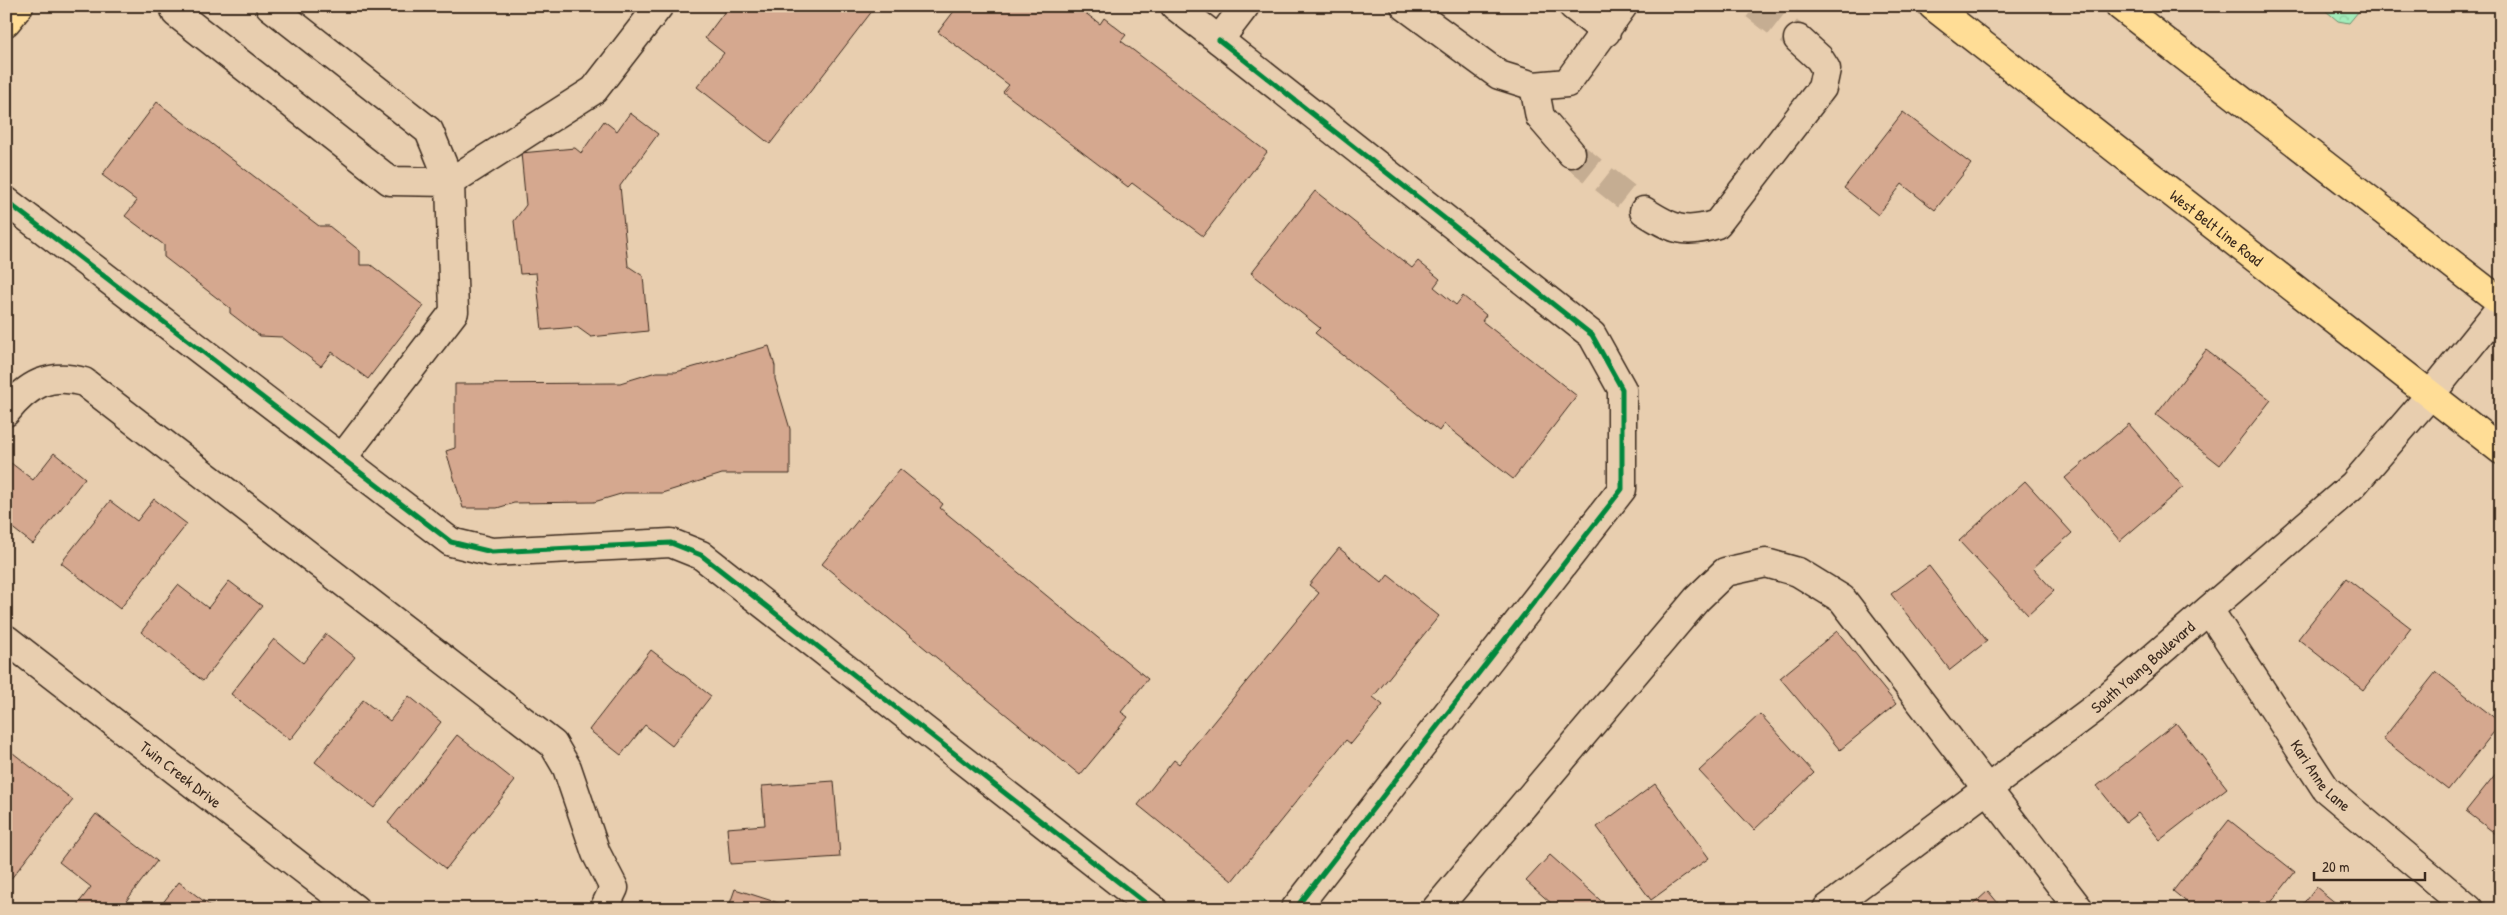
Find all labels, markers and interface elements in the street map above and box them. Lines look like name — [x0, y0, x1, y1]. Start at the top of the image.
street label: West Belt Line Road — [2165, 184, 2268, 271]
street label: South Young Boulevard — [2086, 616, 2199, 718]
street label: Kari Anne Lane — [2286, 735, 2356, 817]
street label: Twin Creek Drive — [135, 736, 227, 813]
scale bar — [2314, 850, 2426, 882]
text: 20 m — [2322, 856, 2349, 877]

